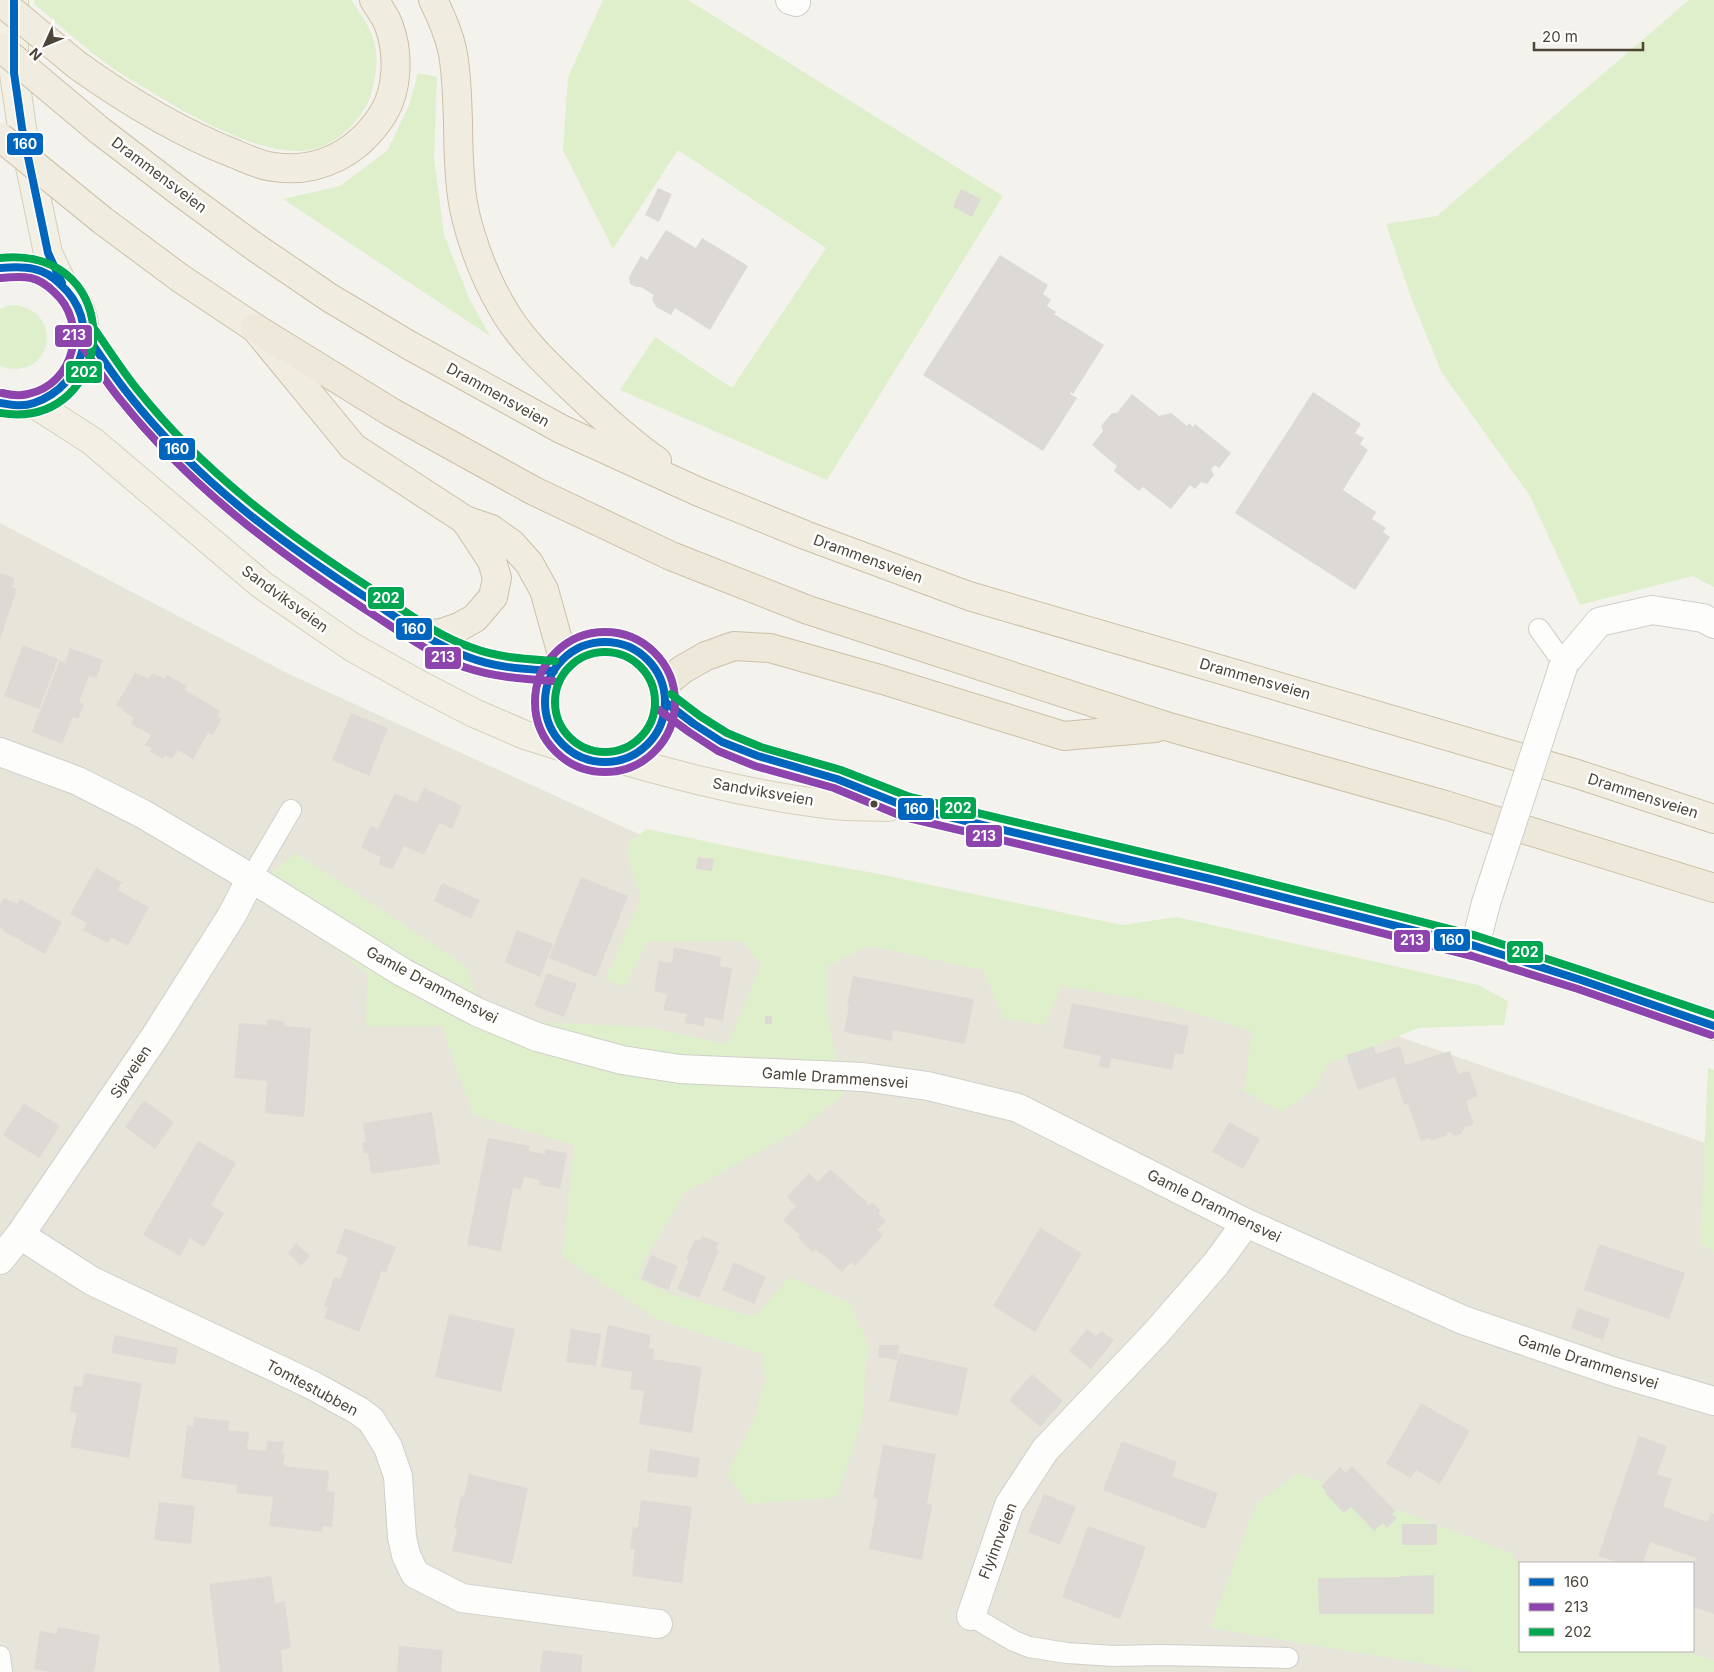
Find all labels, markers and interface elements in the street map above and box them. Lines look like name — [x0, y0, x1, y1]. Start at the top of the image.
north arrow — [20, 20, 70, 70]
scale bar — [1534, 20, 1643, 52]
text: 20 m — [1542, 27, 1578, 46]
text: N — [25, 45, 45, 64]
line badge: 160 — [6, 132, 44, 156]
street label: Drammensveien — [108, 132, 211, 217]
text: 160 — [13, 135, 37, 152]
line badge: 213 — [54, 324, 93, 348]
text: 213 — [62, 326, 86, 343]
street label: Drammensveien — [443, 358, 553, 431]
line badge: 202 — [65, 360, 103, 384]
text: 202 — [70, 363, 98, 380]
line badge: 160 — [158, 437, 196, 461]
text: 160 — [165, 440, 189, 457]
street label: Drammensveien — [811, 530, 925, 587]
street label: Sandviksveien — [238, 561, 332, 636]
line badge: 202 — [367, 586, 405, 610]
text: 202 — [372, 589, 400, 606]
line badge: 160 — [395, 617, 433, 641]
text: 160 — [402, 620, 426, 637]
line badge: 213 — [424, 646, 462, 670]
text: 213 — [431, 648, 455, 665]
street label: Drammensveien — [1197, 654, 1313, 703]
street label: Drammensveien — [1586, 769, 1701, 822]
street label: Sandviksveien — [711, 773, 815, 810]
line badge: 202 — [939, 796, 977, 820]
line badge: 160 — [897, 797, 935, 821]
unlabelled marker — [869, 799, 879, 809]
text: 202 — [944, 799, 972, 816]
text: 160 — [904, 800, 928, 817]
line badge: 213 — [965, 824, 1003, 848]
text: 213 — [972, 827, 996, 844]
line badge: 160 — [1433, 928, 1471, 952]
line badge: 213 — [1393, 929, 1431, 953]
text: 213 — [1400, 931, 1424, 948]
text: 160 — [1440, 931, 1464, 948]
line badge: 202 — [1506, 940, 1544, 964]
street label: Gamle Drammensvei — [363, 942, 501, 1027]
text: 202 — [1511, 943, 1539, 960]
street label: Sjøveien — [106, 1041, 155, 1102]
street label: Gamle Drammensvei — [761, 1063, 909, 1092]
street label: Gamle Drammensvei — [1144, 1165, 1284, 1246]
street label: Gamle Drammensvei — [1516, 1330, 1661, 1393]
street label: Tomtestubben — [263, 1355, 362, 1420]
street label: Flyinnveien — [974, 1500, 1021, 1582]
legend — [1519, 1562, 1694, 1652]
text: 160 — [1564, 1572, 1589, 1591]
text: 213 — [1564, 1597, 1589, 1616]
text: 202 — [1564, 1622, 1592, 1641]

